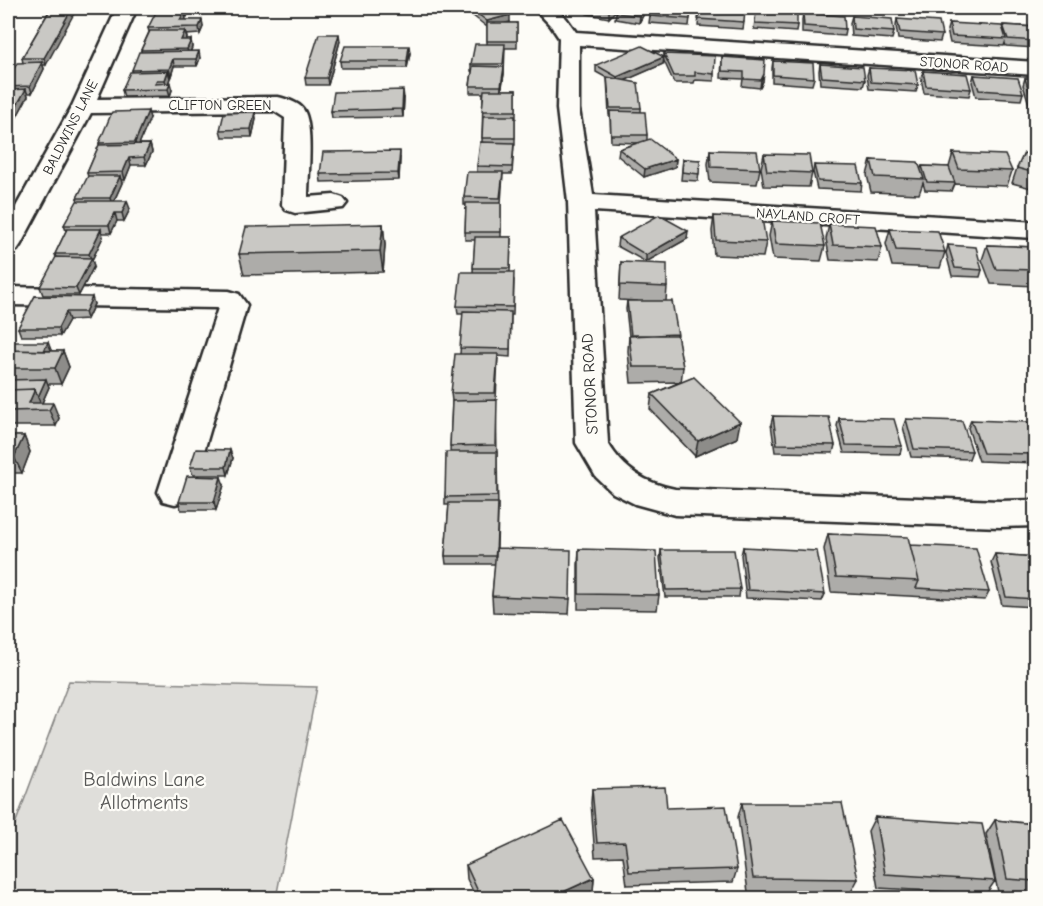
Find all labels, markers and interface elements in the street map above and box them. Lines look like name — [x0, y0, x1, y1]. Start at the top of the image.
street label: STONOR ROAD — [919, 53, 1009, 76]
street label: BALDWINS LANE — [39, 77, 102, 178]
street label: CLIFTON GREEN — [168, 97, 272, 114]
street label: NAYLAND CROFT — [756, 204, 861, 229]
street label: STONOR ROAD — [578, 333, 602, 435]
park label: Baldwins Lane Allotments — [83, 768, 205, 814]

